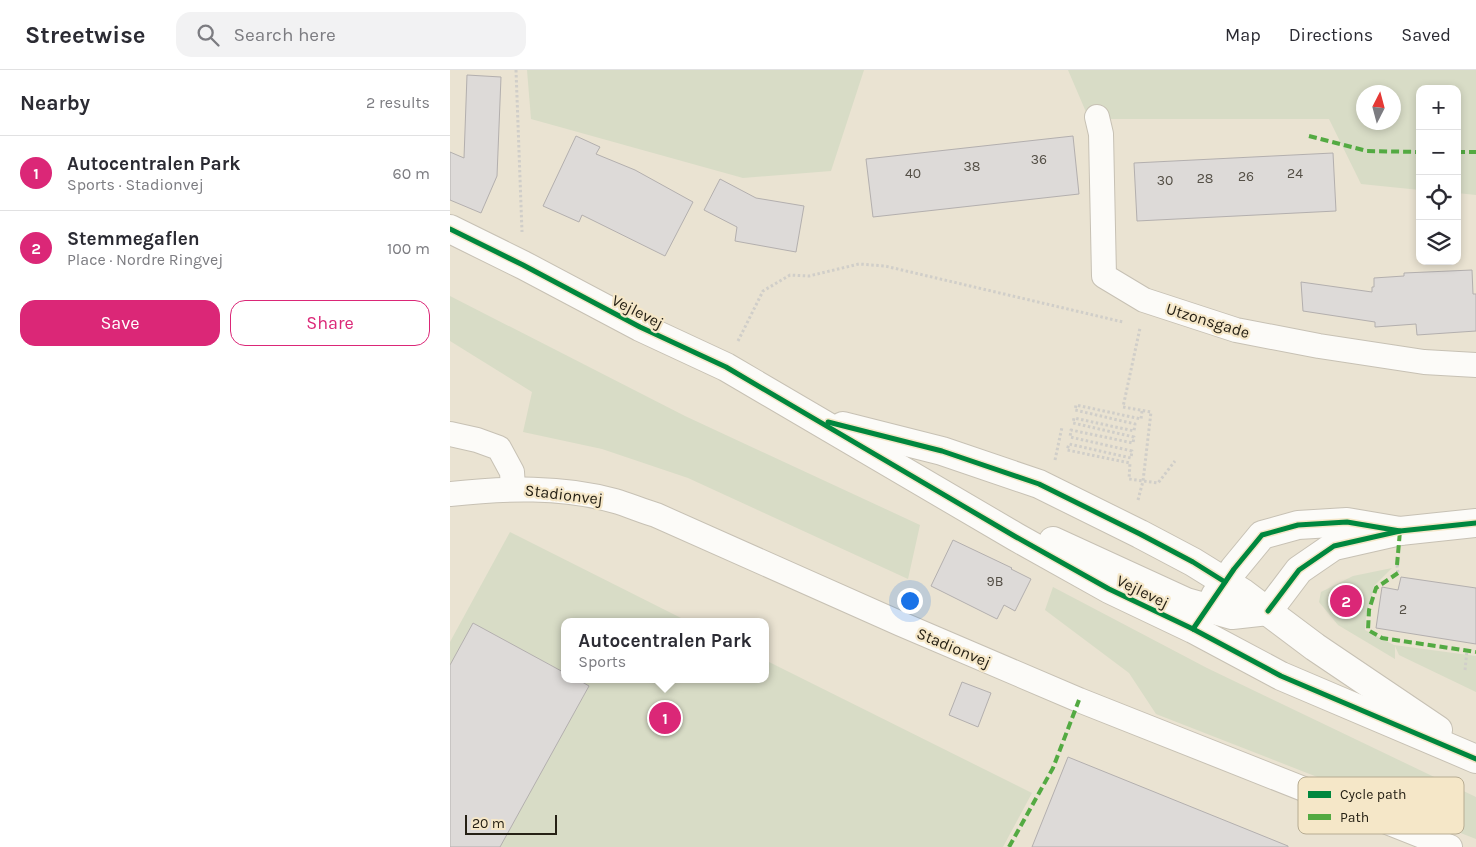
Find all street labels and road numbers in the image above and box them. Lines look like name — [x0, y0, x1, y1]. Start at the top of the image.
street label: Vejlevej — [609, 290, 667, 333]
street label: Utzonsgade — [1164, 299, 1252, 342]
street label: Stadionvej — [524, 480, 604, 509]
street label: Vejlevej — [1114, 571, 1172, 612]
street label: Stadionvej — [914, 623, 994, 672]

